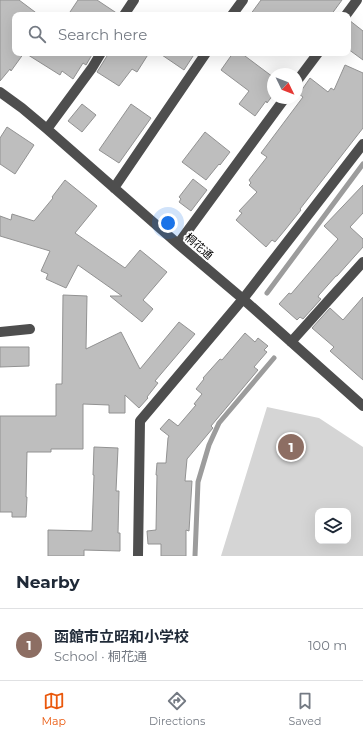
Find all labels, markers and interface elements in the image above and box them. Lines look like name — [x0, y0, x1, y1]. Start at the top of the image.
search box — [12, 12, 351, 56]
icon: search — [26, 23, 48, 45]
text: Search here — [58, 25, 147, 44]
north arrow — [267, 68, 303, 104]
your location — [158, 213, 178, 233]
street label: 桐花通 — [182, 230, 216, 262]
pin: 1 — [278, 432, 304, 462]
map controls — [315, 508, 351, 544]
button: layers — [315, 508, 351, 544]
text: Nearby — [16, 572, 80, 592]
text: 函館市立昭和小学校 — [54, 627, 189, 646]
text: 1 — [26, 637, 32, 653]
text: 100 m — [308, 637, 347, 653]
text: School · 桐花通 — [54, 648, 147, 664]
tab: Map — [42, 690, 66, 728]
tab: Directions — [149, 690, 205, 728]
tab: Saved — [288, 690, 321, 728]

